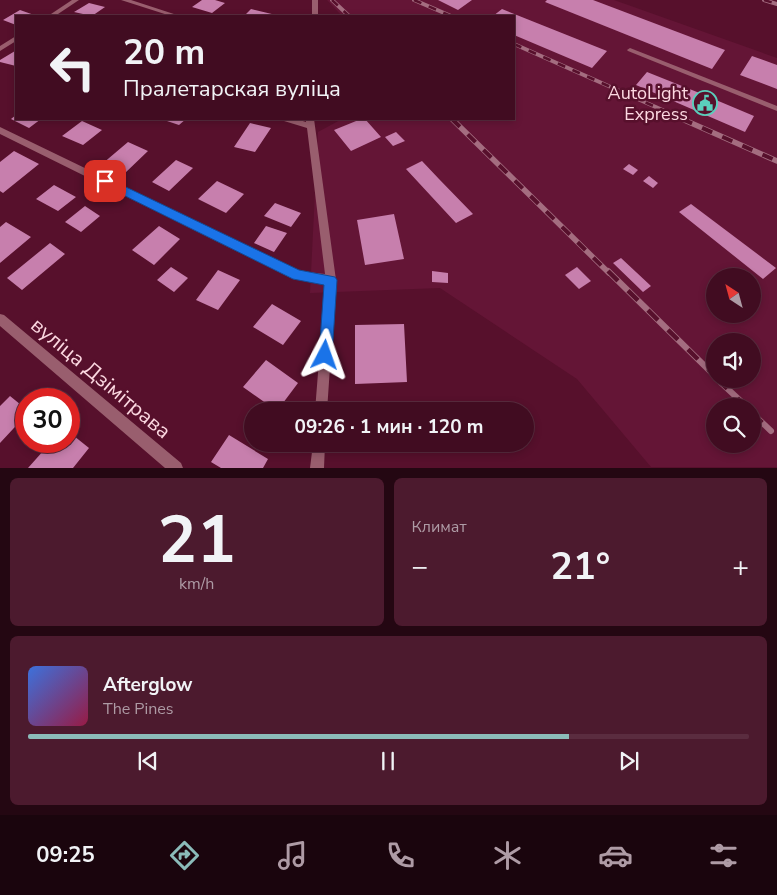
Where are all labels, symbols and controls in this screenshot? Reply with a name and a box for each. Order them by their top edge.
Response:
text: 20 m [123,29,205,76]
icon: left [40,35,105,100]
text: Пралетарская вуліца [123,74,341,104]
place label: AutoLight Express [608,81,689,126]
public building icon: AutoLight Express [692,90,718,116]
pin [84,160,126,202]
icon: arrive [91,167,119,195]
north arrow [706,268,761,322]
map controls [706,268,761,453]
street label: вуліца Дзімітрава [25,311,177,445]
position arrow [298,328,350,380]
button: sound [706,333,761,388]
speed limit sign: 30 [15,388,80,453]
button: search [706,398,761,453]
text: 09:26 · 1 мин · 120 m [295,414,483,440]
text: 21 [158,496,236,585]
text: Климат [412,516,467,538]
text: 21° [550,541,610,592]
text: − [412,548,428,586]
text: + [732,548,749,586]
text: km/h [179,573,214,595]
text: Afterglow [103,672,193,698]
text: The Pines [103,698,173,720]
icon: previous [134,747,162,775]
icon: pause [374,747,402,775]
icon: next [615,747,643,775]
icon: directions [167,838,202,873]
icon: music [275,838,310,873]
icon: phone [383,838,418,873]
icon: climate [490,838,525,873]
icon: car [598,838,633,873]
icon: filters [706,838,741,873]
text: 09:25 [36,840,95,870]

